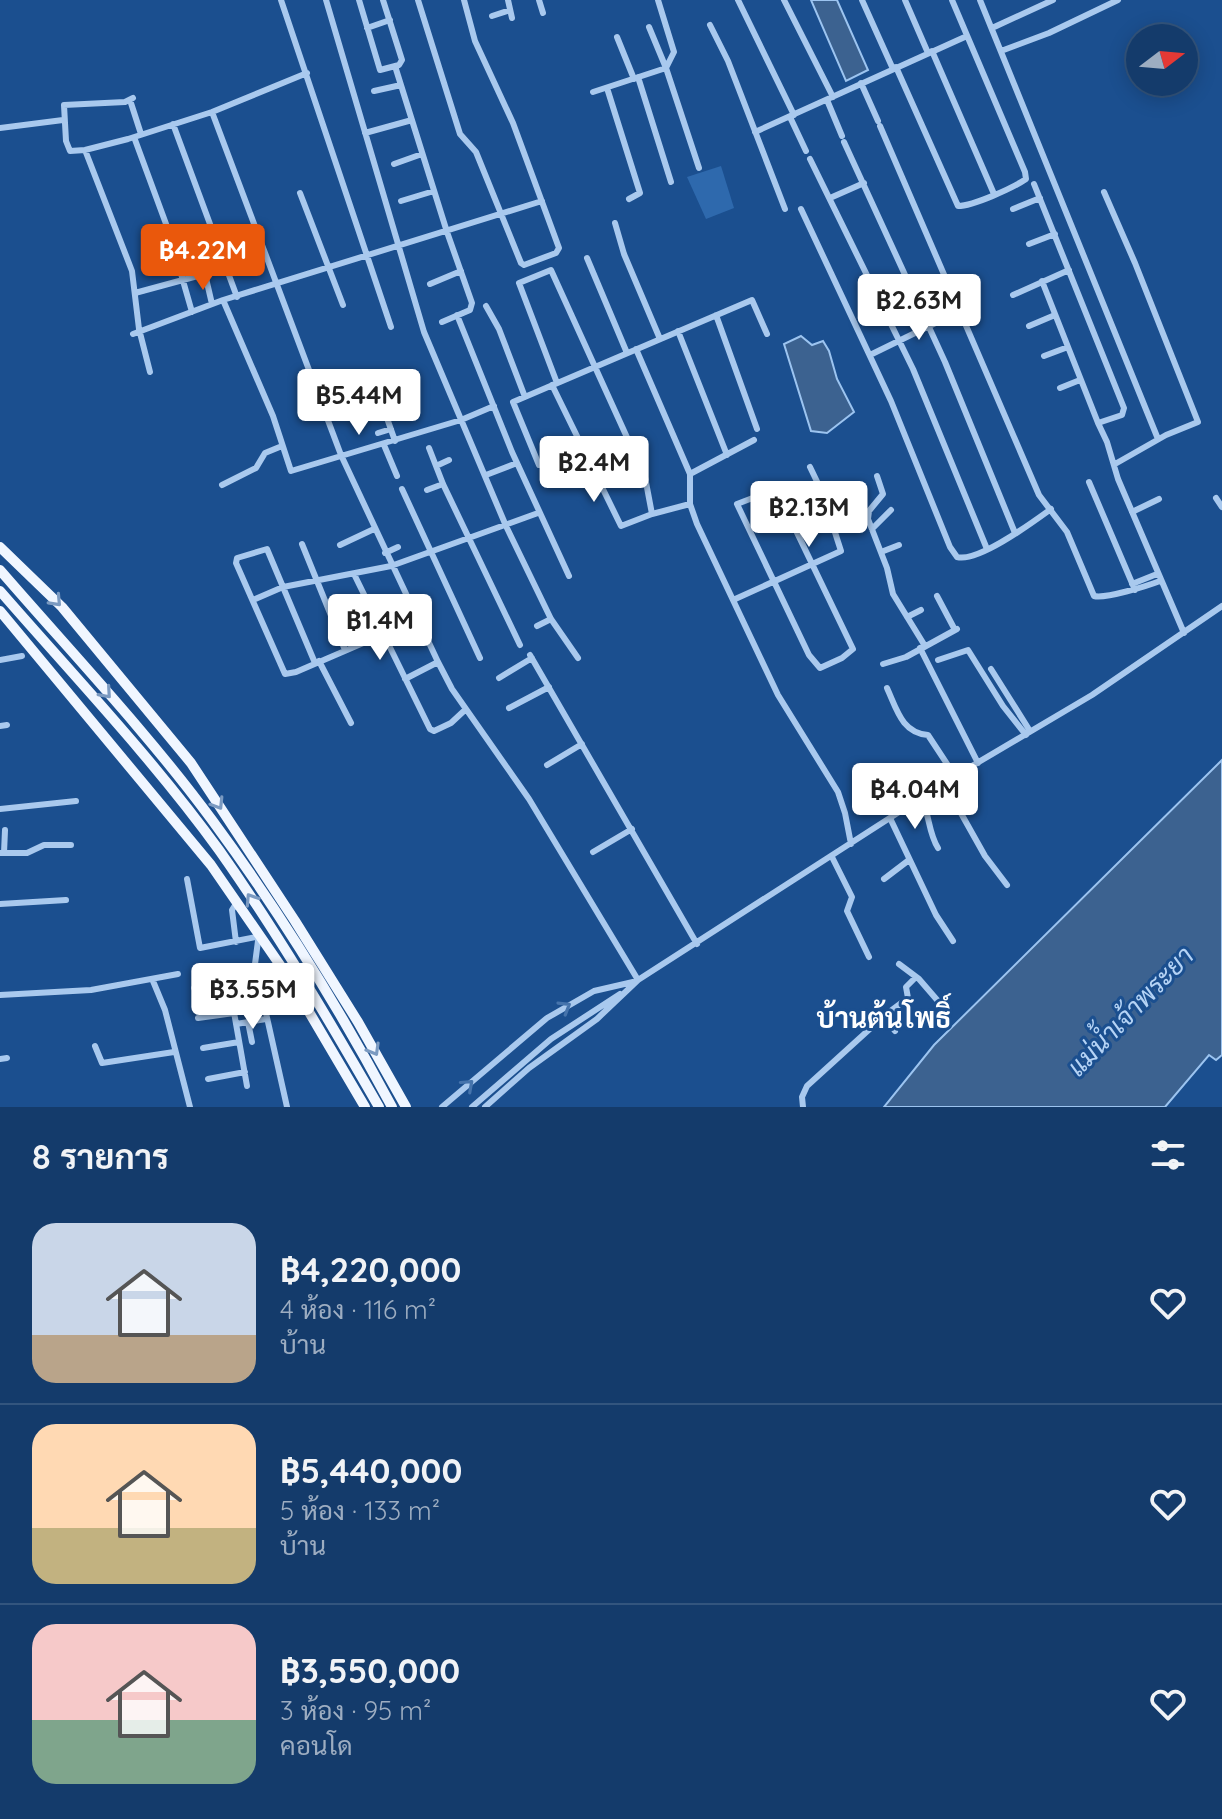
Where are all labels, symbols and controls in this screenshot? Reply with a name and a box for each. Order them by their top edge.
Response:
north arrow [1126,24,1198,96]
map controls [1126,24,1198,96]
pin: ฿4.22M [138,224,268,292]
text: ฿4.22M [159,233,247,266]
pin: ฿2.63M [854,274,984,342]
text: ฿2.63M [876,283,962,316]
pin: ฿5.44M [294,369,424,437]
text: ฿5.44M [315,378,403,411]
pin: ฿2.4M [538,436,650,504]
text: ฿2.4M [558,445,630,478]
pin: ฿2.13M [744,481,874,549]
text: ฿2.13M [768,490,850,523]
one-way arrow [47,592,61,606]
pin: ฿1.4M [324,594,436,662]
text: ฿1.4M [346,603,414,636]
one-way arrow [97,683,111,698]
pin: ฿4.04M [850,763,980,831]
text: ฿4.04M [870,772,960,805]
one-way arrow [209,795,224,810]
one-way arrow [246,893,261,908]
water label: แม่น้ำเจ้าพระยา [1057,936,1200,1083]
pin: ฿3.55M [188,963,318,1031]
text: ฿3.55M [209,972,297,1005]
district label: บ้านต้นโพธิ์ [817,993,952,1035]
one-way arrow [556,1001,571,1017]
one-way arrow [364,1042,379,1056]
one-way arrow [459,1081,474,1095]
icon: filters [1146,1133,1190,1177]
text: 8 รายการ [32,1135,169,1178]
text: ฿4,220,000 [280,1248,461,1291]
icon: home [96,1255,192,1351]
icon: heart [1146,1281,1190,1325]
text: 4 ห้อง · 116 m² [280,1293,436,1326]
text: บ้าน [280,1328,326,1361]
text: ฿5,440,000 [280,1449,462,1492]
icon: home [96,1456,192,1552]
icon: heart [1146,1482,1190,1526]
text: 5 ห้อง · 133 m² [280,1494,440,1527]
text: บ้าน [280,1529,326,1562]
text: ฿3,550,000 [280,1649,460,1692]
icon: home [96,1656,192,1752]
icon: heart [1146,1682,1190,1726]
text: 3 ห้อง · 95 m² [280,1694,431,1727]
text: คอนโด [280,1729,353,1762]

